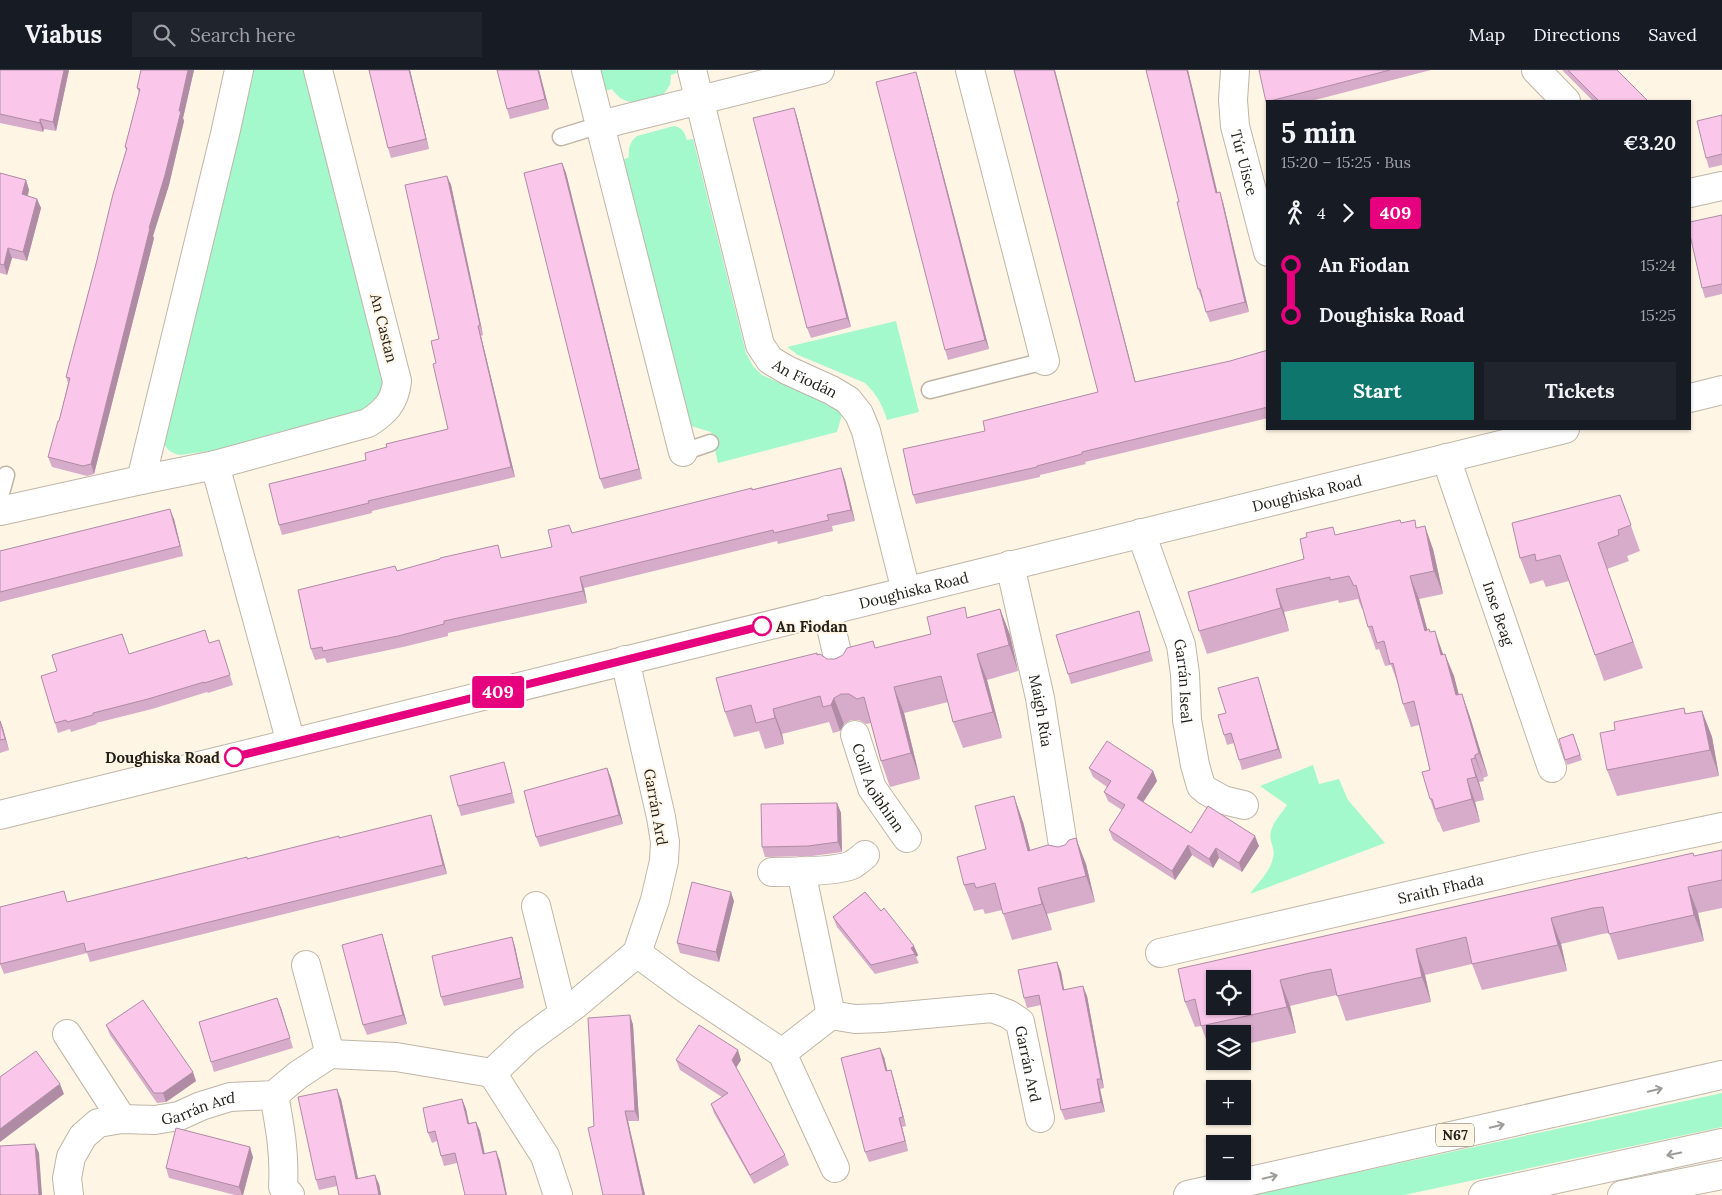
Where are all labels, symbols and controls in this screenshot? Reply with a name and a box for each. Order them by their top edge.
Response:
search box [132,12,482,57]
text: Viabus [25,19,102,50]
icon: search [150,21,178,49]
text: Search here [190,23,296,47]
text: Map [1469,23,1505,46]
text: Directions [1533,23,1620,46]
text: Saved [1648,23,1697,46]
text: 5 min [1281,115,1356,151]
street label: Túr Uisce [1227,128,1262,198]
text: €3.20 [1623,131,1676,155]
text: 15:20 – 15:25 · Bus [1281,152,1411,172]
icon: walk [1281,199,1309,227]
icon: forward [1334,199,1362,227]
text: 409 [1380,201,1411,224]
text: 4 [1317,203,1326,223]
text: An Fiodan [1319,253,1410,277]
text: 15:24 [1641,255,1676,275]
street label: An Castan [366,291,402,364]
text: Doughiska Road [1319,303,1465,327]
text: 15:25 [1640,305,1676,325]
street label: An Fiodán [769,354,841,401]
button: Start [1281,362,1474,420]
button: Tickets [1484,362,1676,420]
street label: Doughiska Road [1250,470,1364,515]
street label: Doughiska Road [857,567,970,612]
street label: Inse Beag [1479,579,1519,648]
marker: An Fiodan [752,616,772,636]
place label: An Fiodan [776,617,848,636]
street label: Garrán Iseal [1170,636,1197,725]
street label: Maigh Rúa [1025,672,1057,749]
line badge: 409 [469,676,527,708]
text: 409 [482,680,514,703]
street label: Coill Aoibhinn [849,741,909,836]
marker: Doughiska Road [224,747,244,767]
place label: Doughiska Road [105,748,220,767]
street label: Garrán Ard [640,767,672,847]
street label: Sraith Fhada [1396,869,1486,907]
map controls [1206,970,1251,1180]
button: locate [1206,970,1251,1015]
street label: Garrán Ard [1011,1024,1046,1104]
button: layers [1206,1025,1251,1070]
button: + [1206,1080,1251,1125]
one-way arrow [1647,1085,1663,1094]
street label: Garrán Ard [160,1087,236,1128]
one-way arrow [1488,1121,1504,1130]
road number: N67 [1436,1124,1474,1146]
button: − [1206,1135,1251,1180]
one-way arrow [1667,1150,1683,1159]
one-way arrow [1261,1172,1277,1181]

